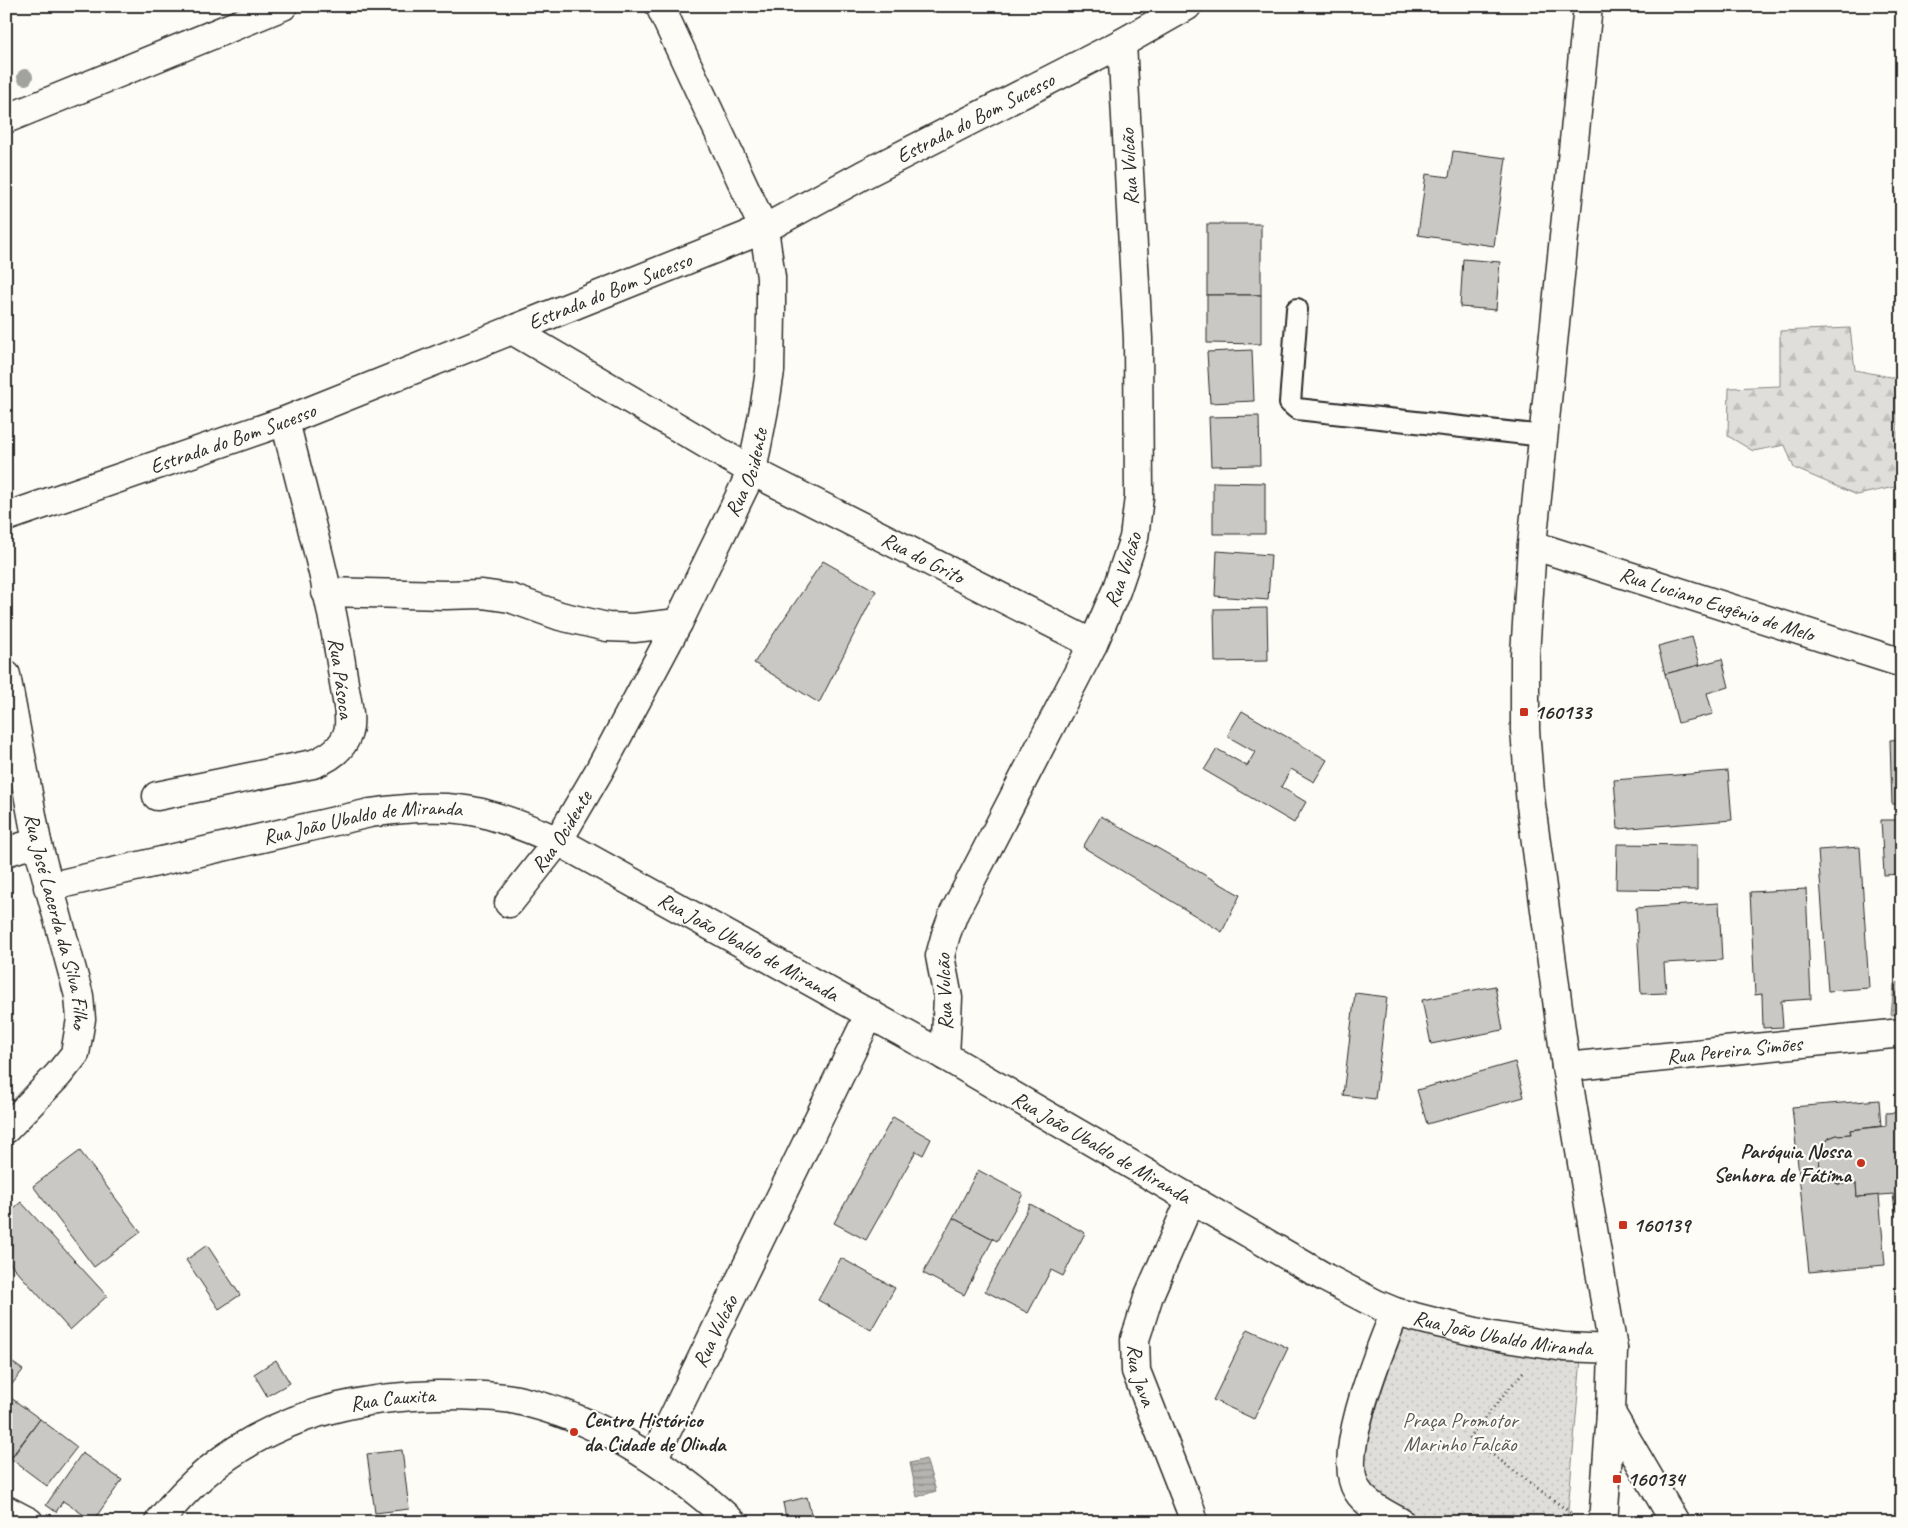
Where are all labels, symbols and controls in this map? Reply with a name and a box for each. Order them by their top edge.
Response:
street label: Estrada do Bom Sucesso [892,66,1060,169]
street label: Rua Vulcão [1114,126,1144,206]
street label: Estrada do Bom Sucesso [524,246,697,335]
street label: Estrada do Bom Sucesso [147,396,321,479]
street label: Rua Ocidente [719,425,773,521]
street label: Rua do Grito [877,526,971,591]
street label: Rua Vulcão [1098,530,1148,611]
street label: Rua Luciano Eugênio de Melo [1616,561,1820,648]
street label: Rua Pásoca [322,636,360,722]
place label: 160133 [1534,699,1594,725]
marker: 160133 [1518,706,1530,718]
street label: Rua Ocidente [525,785,598,877]
street label: Rua João Ubaldo de Miranda [260,795,466,850]
street label: Rua José Lacerda da Silva Filho [19,811,94,1034]
street label: Rua João Ubaldo de Miranda [654,886,845,1008]
street label: Rua Vulcão [930,952,958,1031]
street label: Rua Pereira Simões [1665,1030,1805,1070]
street label: Rua João Ubaldo de Miranda [1008,1085,1197,1210]
place label: Paróquia Nossa Senhora de Fátima [1713,1138,1852,1188]
marker: Paróquia Nossa Senhora de Fátima [1855,1157,1867,1169]
place label: 160139 [1633,1212,1693,1238]
marker: 160139 [1617,1219,1629,1231]
street label: Rua Vulcão [687,1290,744,1371]
street label: Rua João Ubaldo Miranda [1411,1304,1595,1361]
street label: Rua Java [1122,1344,1162,1411]
street label: Rua Cauxita [348,1382,438,1417]
place label: Centro Histórico da Cidade de Olinda [584,1407,727,1457]
park label: Praça Promotor Marinho Falcão [1403,1407,1520,1457]
marker: Centro Histórico da Cidade de Olinda [568,1426,580,1438]
place label: 160134 [1627,1466,1687,1492]
marker: 160134 [1611,1473,1623,1485]

